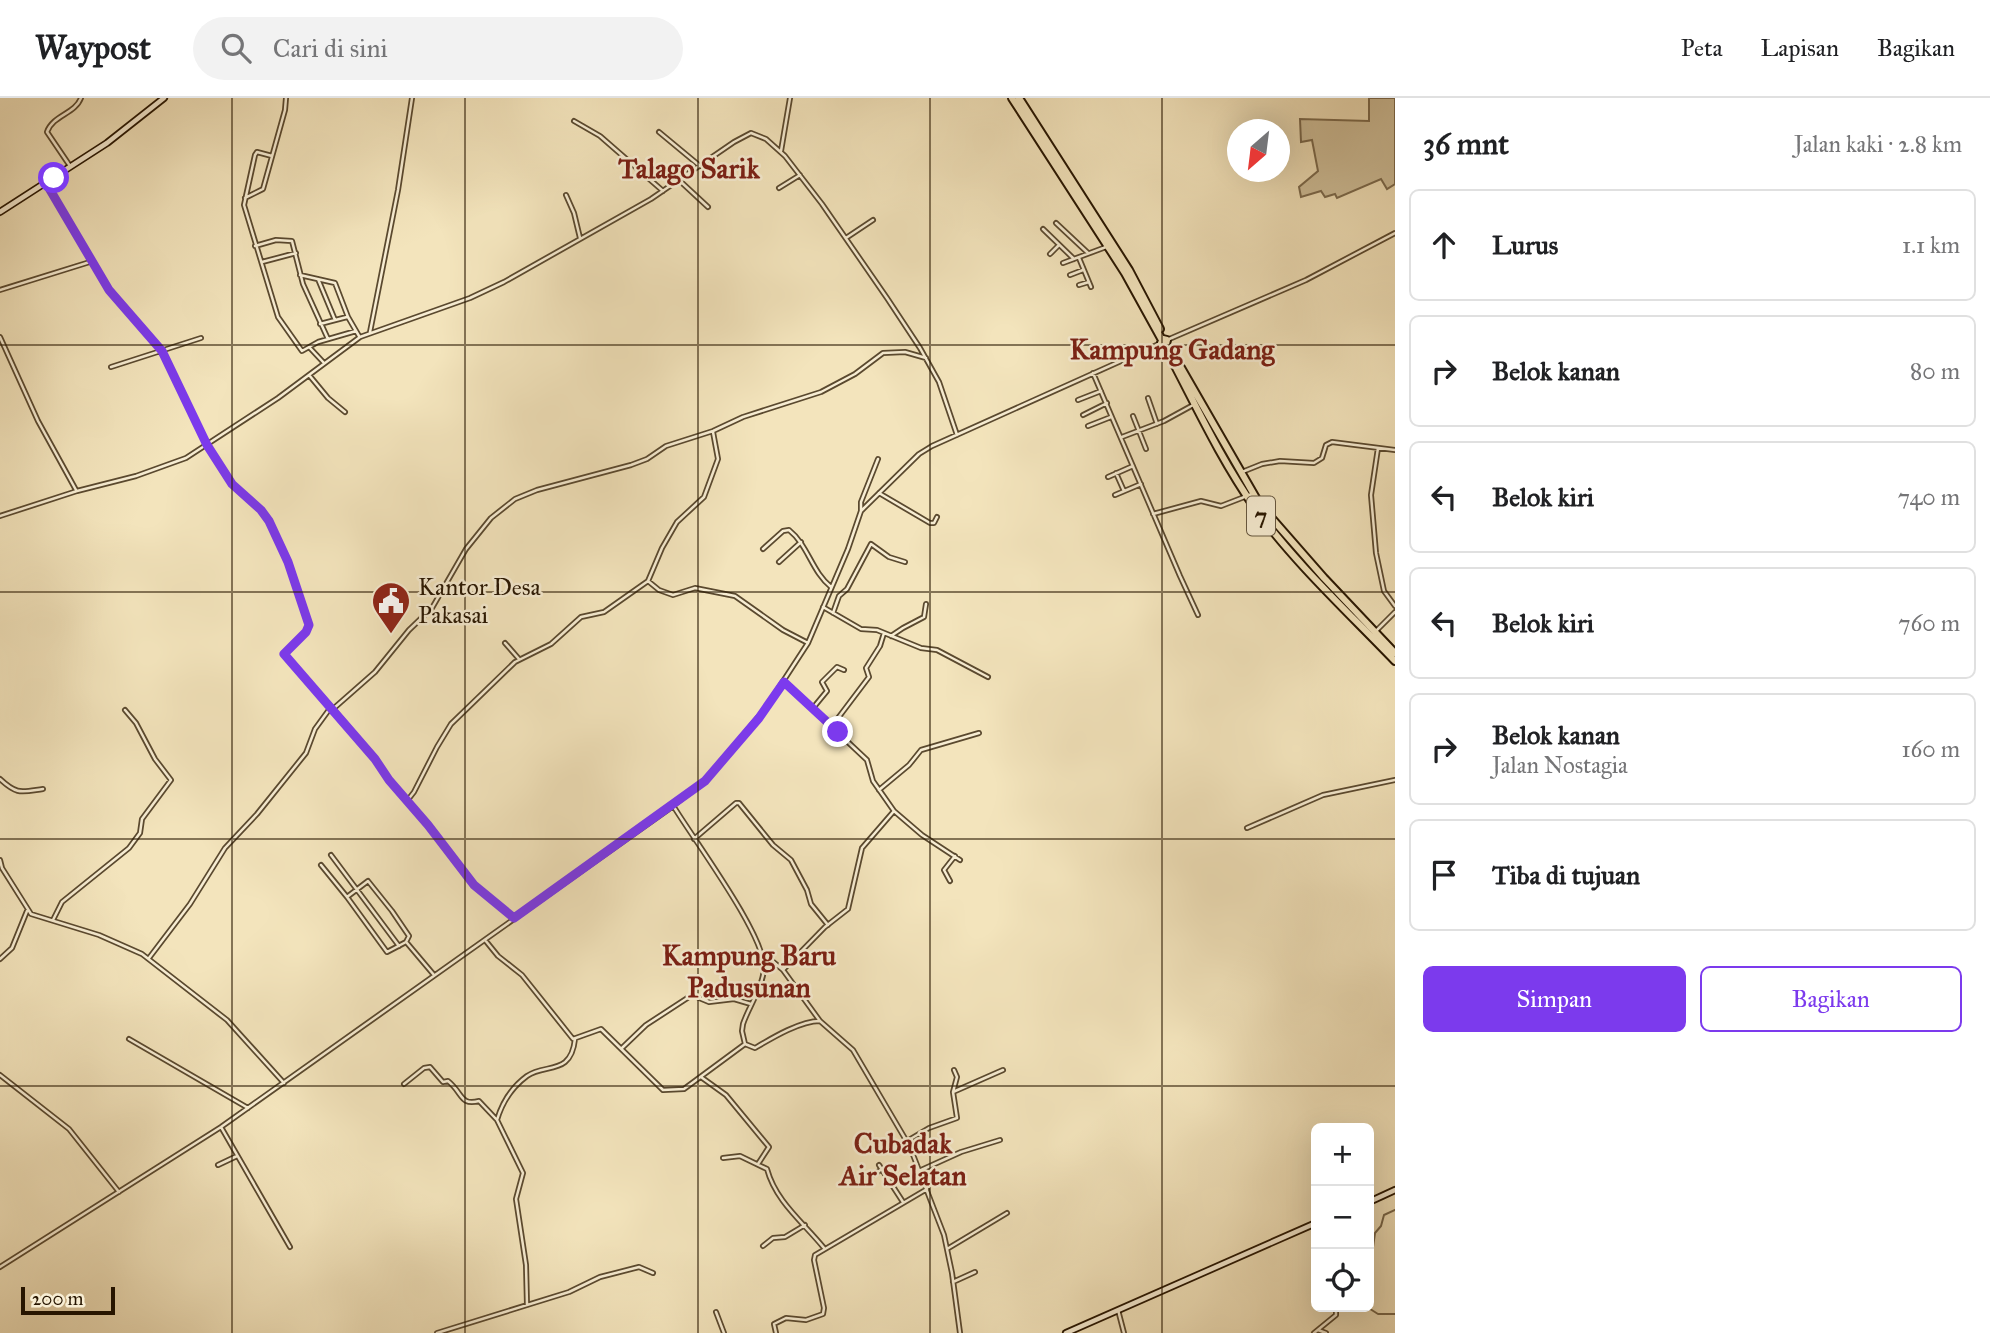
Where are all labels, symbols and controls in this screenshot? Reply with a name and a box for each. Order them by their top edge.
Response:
search box [193,17,683,80]
text: Waypost [35,28,151,68]
icon: search [217,29,255,67]
text: Cari di sini [273,32,388,64]
text: Peta [1681,33,1723,63]
text: Lapisan [1761,33,1839,63]
text: Bagikan [1877,33,1955,63]
north arrow [1227,119,1290,182]
text: 36 mnt [1423,126,1509,162]
text: Jalan kaki · 2.8 km [1794,130,1962,158]
district label: Talago Sarik [618,151,761,186]
route start [38,162,69,193]
icon: ahead [1425,226,1463,264]
text: Lurus [1492,229,1558,261]
text: 1.1 km [1902,231,1960,259]
district label: Kampung Gadang [1070,332,1275,367]
icon: right [1425,352,1463,390]
text: Belok kanan [1492,355,1620,387]
text: 80 m [1910,357,1960,385]
icon: left [1425,478,1463,516]
text: Belok kiri [1492,481,1594,513]
text: 740 m [1898,483,1960,511]
road number: 7 [1247,496,1275,536]
place label: Kantor Desa Pakasai [418,572,542,630]
public building icon: Kantor Desa Pakasai [370,580,412,635]
icon: left [1425,604,1463,642]
text: Belok kiri [1492,607,1594,639]
text: 760 m [1898,609,1960,637]
route end [822,716,853,747]
text: Belok kanan [1492,719,1620,751]
icon: right [1425,730,1463,768]
text: 160 m [1902,735,1960,763]
text: Jalan Nostagia [1492,751,1628,779]
icon: arrive [1425,856,1463,894]
text: Tiba di tujuan [1492,859,1640,891]
district label: Kampung Baru Padusunan [662,938,836,1005]
button: Simpan [1423,966,1686,1032]
button: Bagikan [1700,966,1962,1032]
map controls [1311,1123,1374,1312]
button: + [1311,1123,1374,1186]
district label: Cubadak Air Selatan [837,1126,967,1193]
button: − [1311,1186,1374,1249]
button: locate [1311,1249,1374,1312]
scale bar [21,1284,116,1316]
text: 200 m [32,1287,84,1310]

